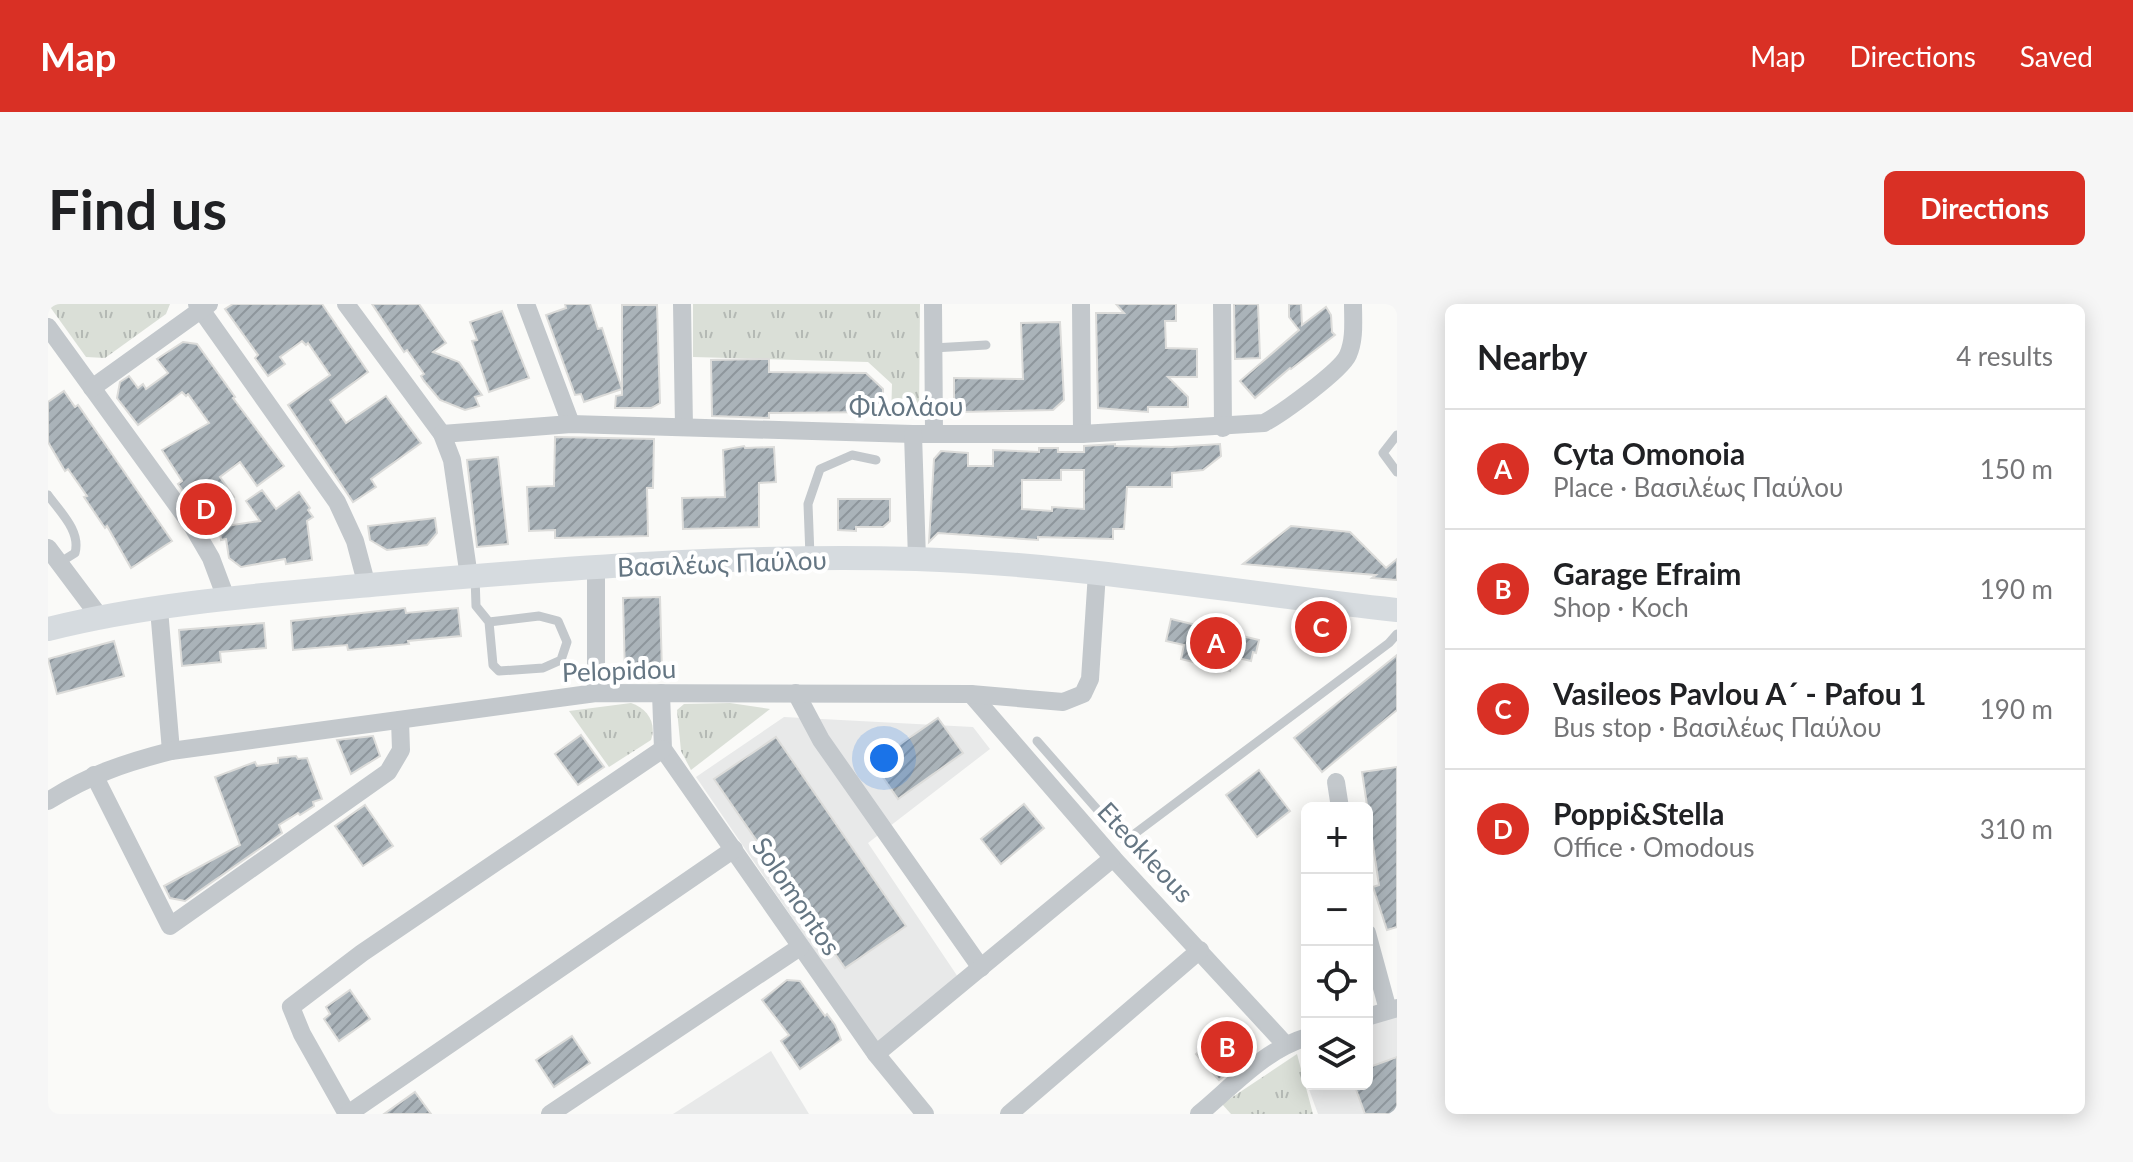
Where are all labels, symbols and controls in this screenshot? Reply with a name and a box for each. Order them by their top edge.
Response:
text: Map [40,33,116,79]
text: Map [1750,39,1805,73]
text: Directions [1849,39,1976,73]
text: Saved [2020,39,2093,73]
button: Directions [1884,171,2085,245]
text: Find us [48,175,227,242]
text: Nearby [1477,336,1588,377]
text: 4 results [1956,340,2053,372]
street label: Φιλολάου [849,390,963,422]
text: Cyta Omonoia [1553,435,1745,471]
text: A [1494,453,1512,485]
text: 150 m [1980,453,2053,485]
text: Place · Βασιλέως Παύλου [1553,471,1843,503]
pin: D [180,479,232,539]
street label: Βασιλέως Παύλου [617,543,827,583]
text: Garage Efraim [1553,555,1741,591]
text: B [1494,573,1512,605]
text: 190 m [1980,573,2053,605]
text: Shop · Koch [1553,591,1689,623]
pin: C [1295,597,1347,657]
pin: A [1190,613,1242,673]
street label: Pelopidou [561,652,677,688]
text: Vasileos Pavlou A´ - Pafou 1 [1553,675,1926,711]
text: C [1494,693,1512,725]
text: 190 m [1980,693,2053,725]
text: Bus stop · Βασιλέως Παύλου [1553,711,1882,743]
your location [864,738,904,778]
street label: Eteokleous [1091,795,1201,909]
text: Poppi&Stella [1553,795,1725,831]
map controls [1301,802,1373,1090]
button: + [1301,802,1373,874]
text: D [1493,813,1513,845]
text: 310 m [1980,813,2053,845]
street label: Solomontos [746,831,848,961]
text: Office · Omodous [1553,831,1755,863]
button: − [1301,874,1373,946]
button: locate [1301,946,1373,1018]
pin: B [1201,1017,1253,1077]
button: layers [1301,1018,1373,1090]

